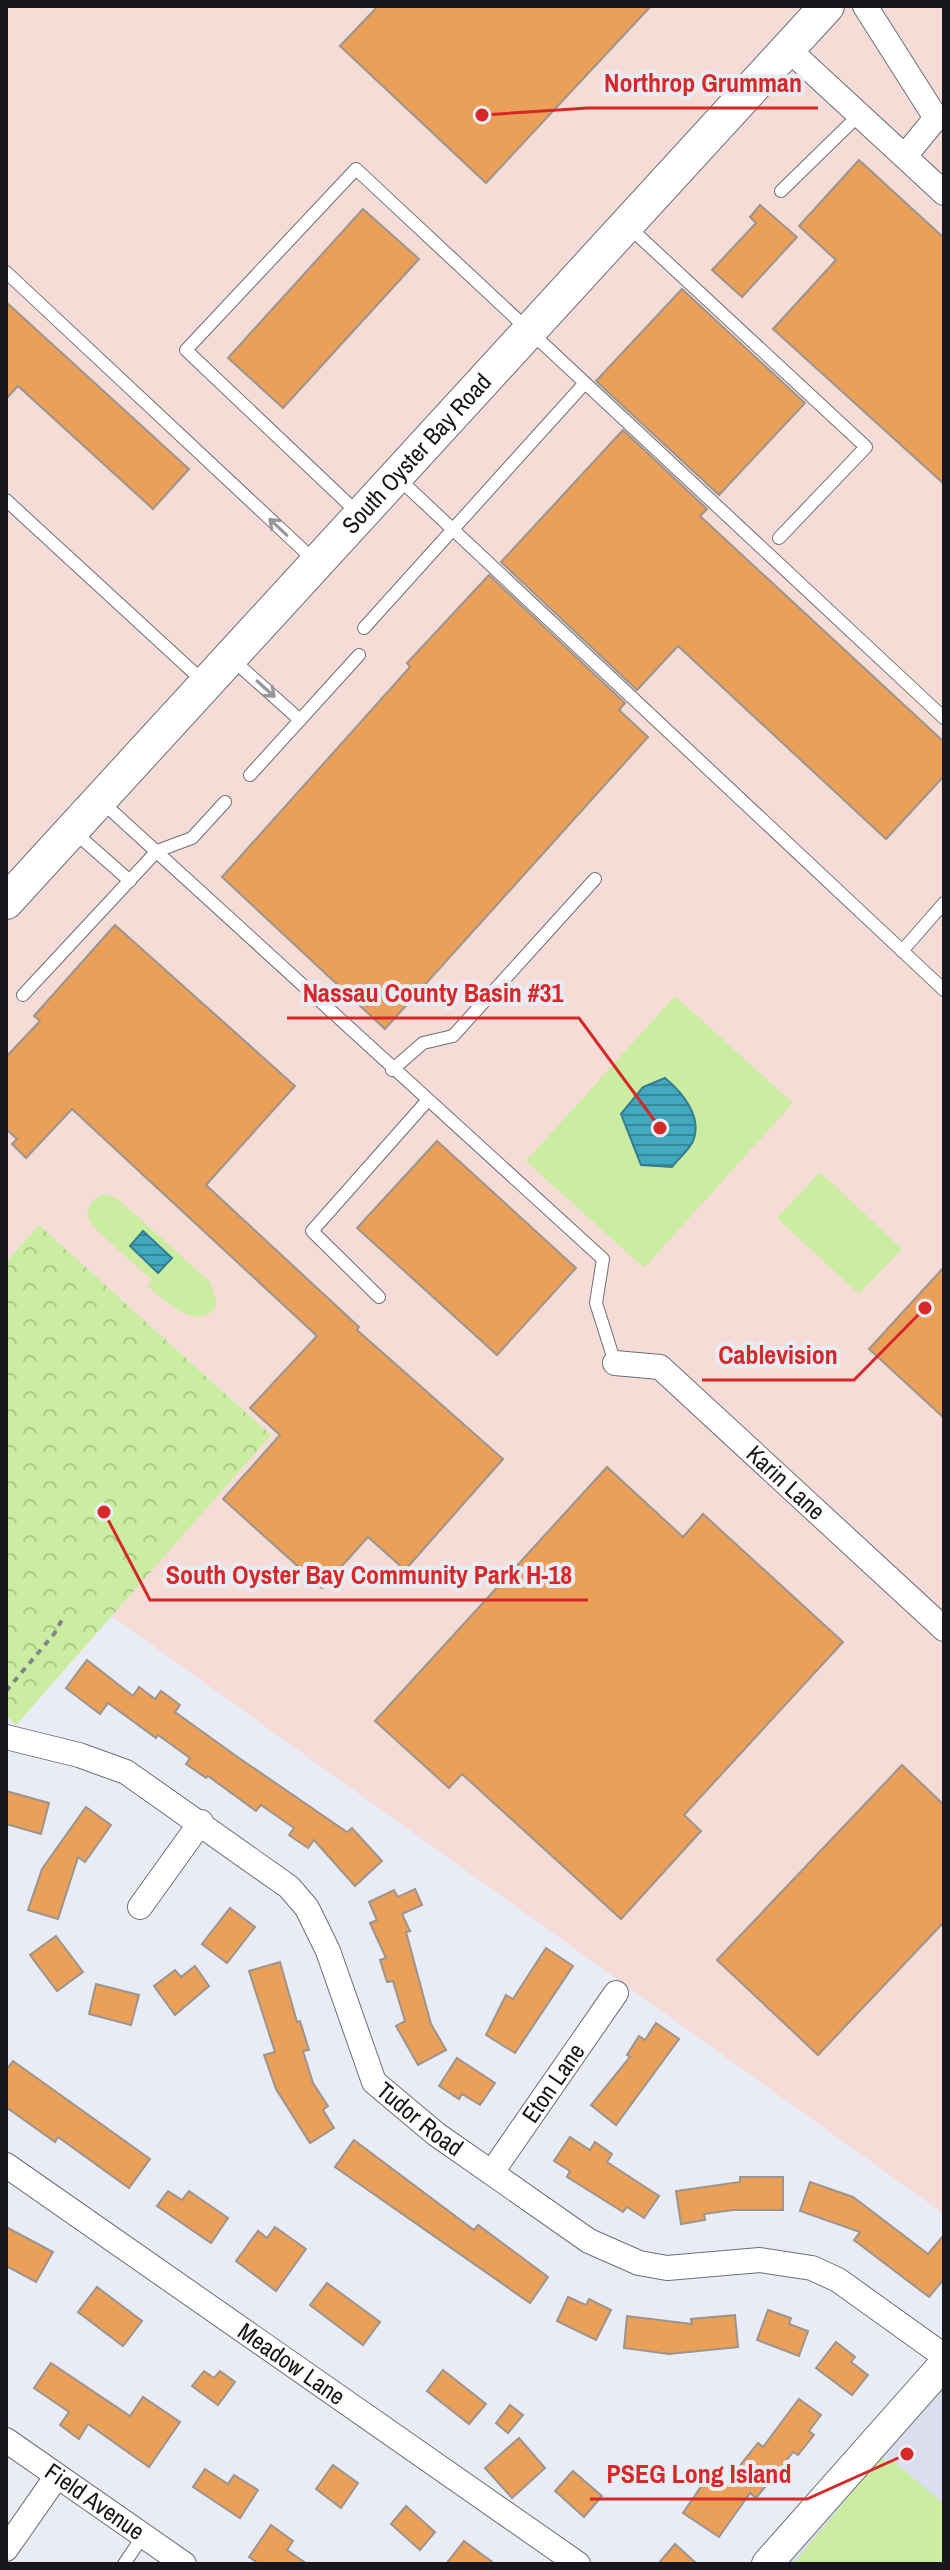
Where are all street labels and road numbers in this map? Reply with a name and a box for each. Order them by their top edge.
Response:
street label: South Oyster Bay Road [334,366,498,540]
street label: Karin Lane [740,1438,833,1527]
street label: Eton Lane [514,2037,591,2129]
street label: Tudor Road [370,2074,470,2163]
street label: Meadow Lane [232,2315,352,2412]
street label: Field Avenue [39,2455,151,2547]

